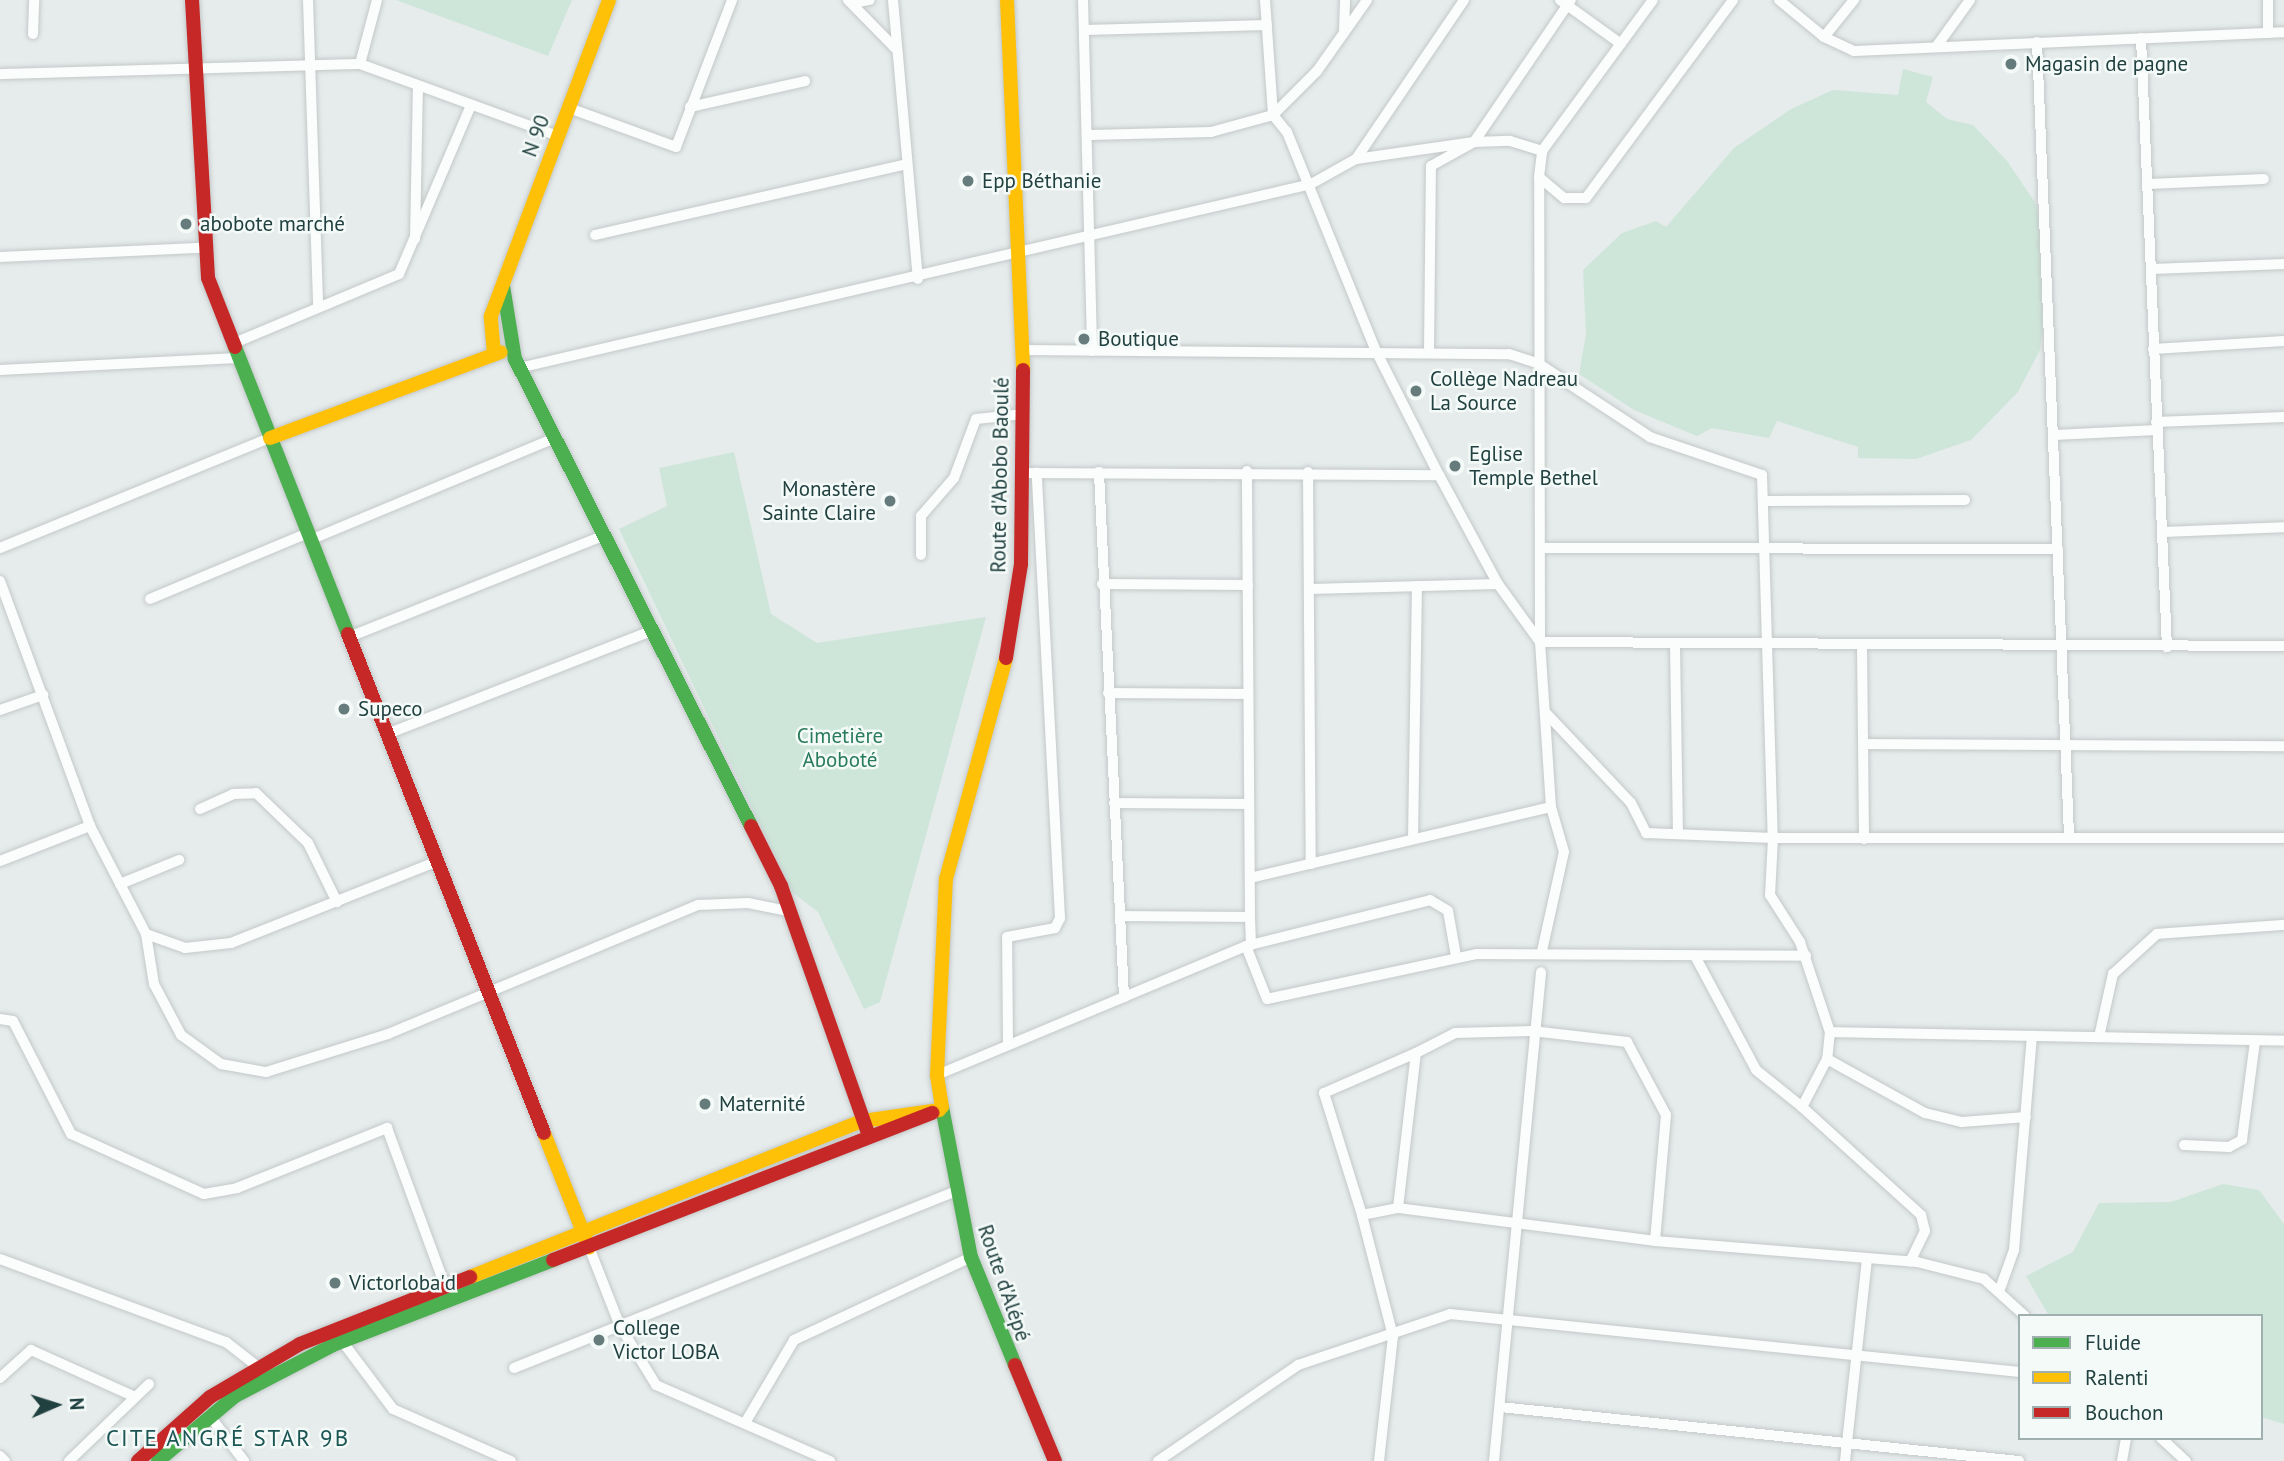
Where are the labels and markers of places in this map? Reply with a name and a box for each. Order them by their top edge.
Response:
place label: Magasin de pagne [2025,51,2188,77]
marker: Magasin de pagne [2003,56,2019,72]
place label: Epp Béthanie [982,168,1101,194]
marker: Epp Béthanie [960,173,976,189]
place label: abobote marché [200,211,345,237]
marker: abobote marché [178,216,194,232]
place label: Boutique [1098,326,1179,352]
marker: Boutique [1076,331,1092,347]
place label: Collège Nadreau La Source [1430,366,1578,416]
marker: Collège Nadreau La Source [1408,383,1424,399]
place label: Eglise Temple Bethel [1469,441,1598,491]
marker: Eglise Temple Bethel [1447,458,1463,474]
place label: Monastère Sainte Claire [762,476,876,526]
marker: Monastère Sainte Claire [882,493,898,509]
place label: Supeco [358,696,423,722]
marker: Supeco [336,701,352,717]
place label: Maternité [719,1091,805,1117]
marker: Maternité [697,1096,713,1112]
place label: Victorloba'd [349,1270,456,1296]
marker: Victorloba'd [327,1275,343,1291]
place label: College Victor LOBA [613,1315,719,1365]
marker: College Victor LOBA [591,1332,607,1348]

